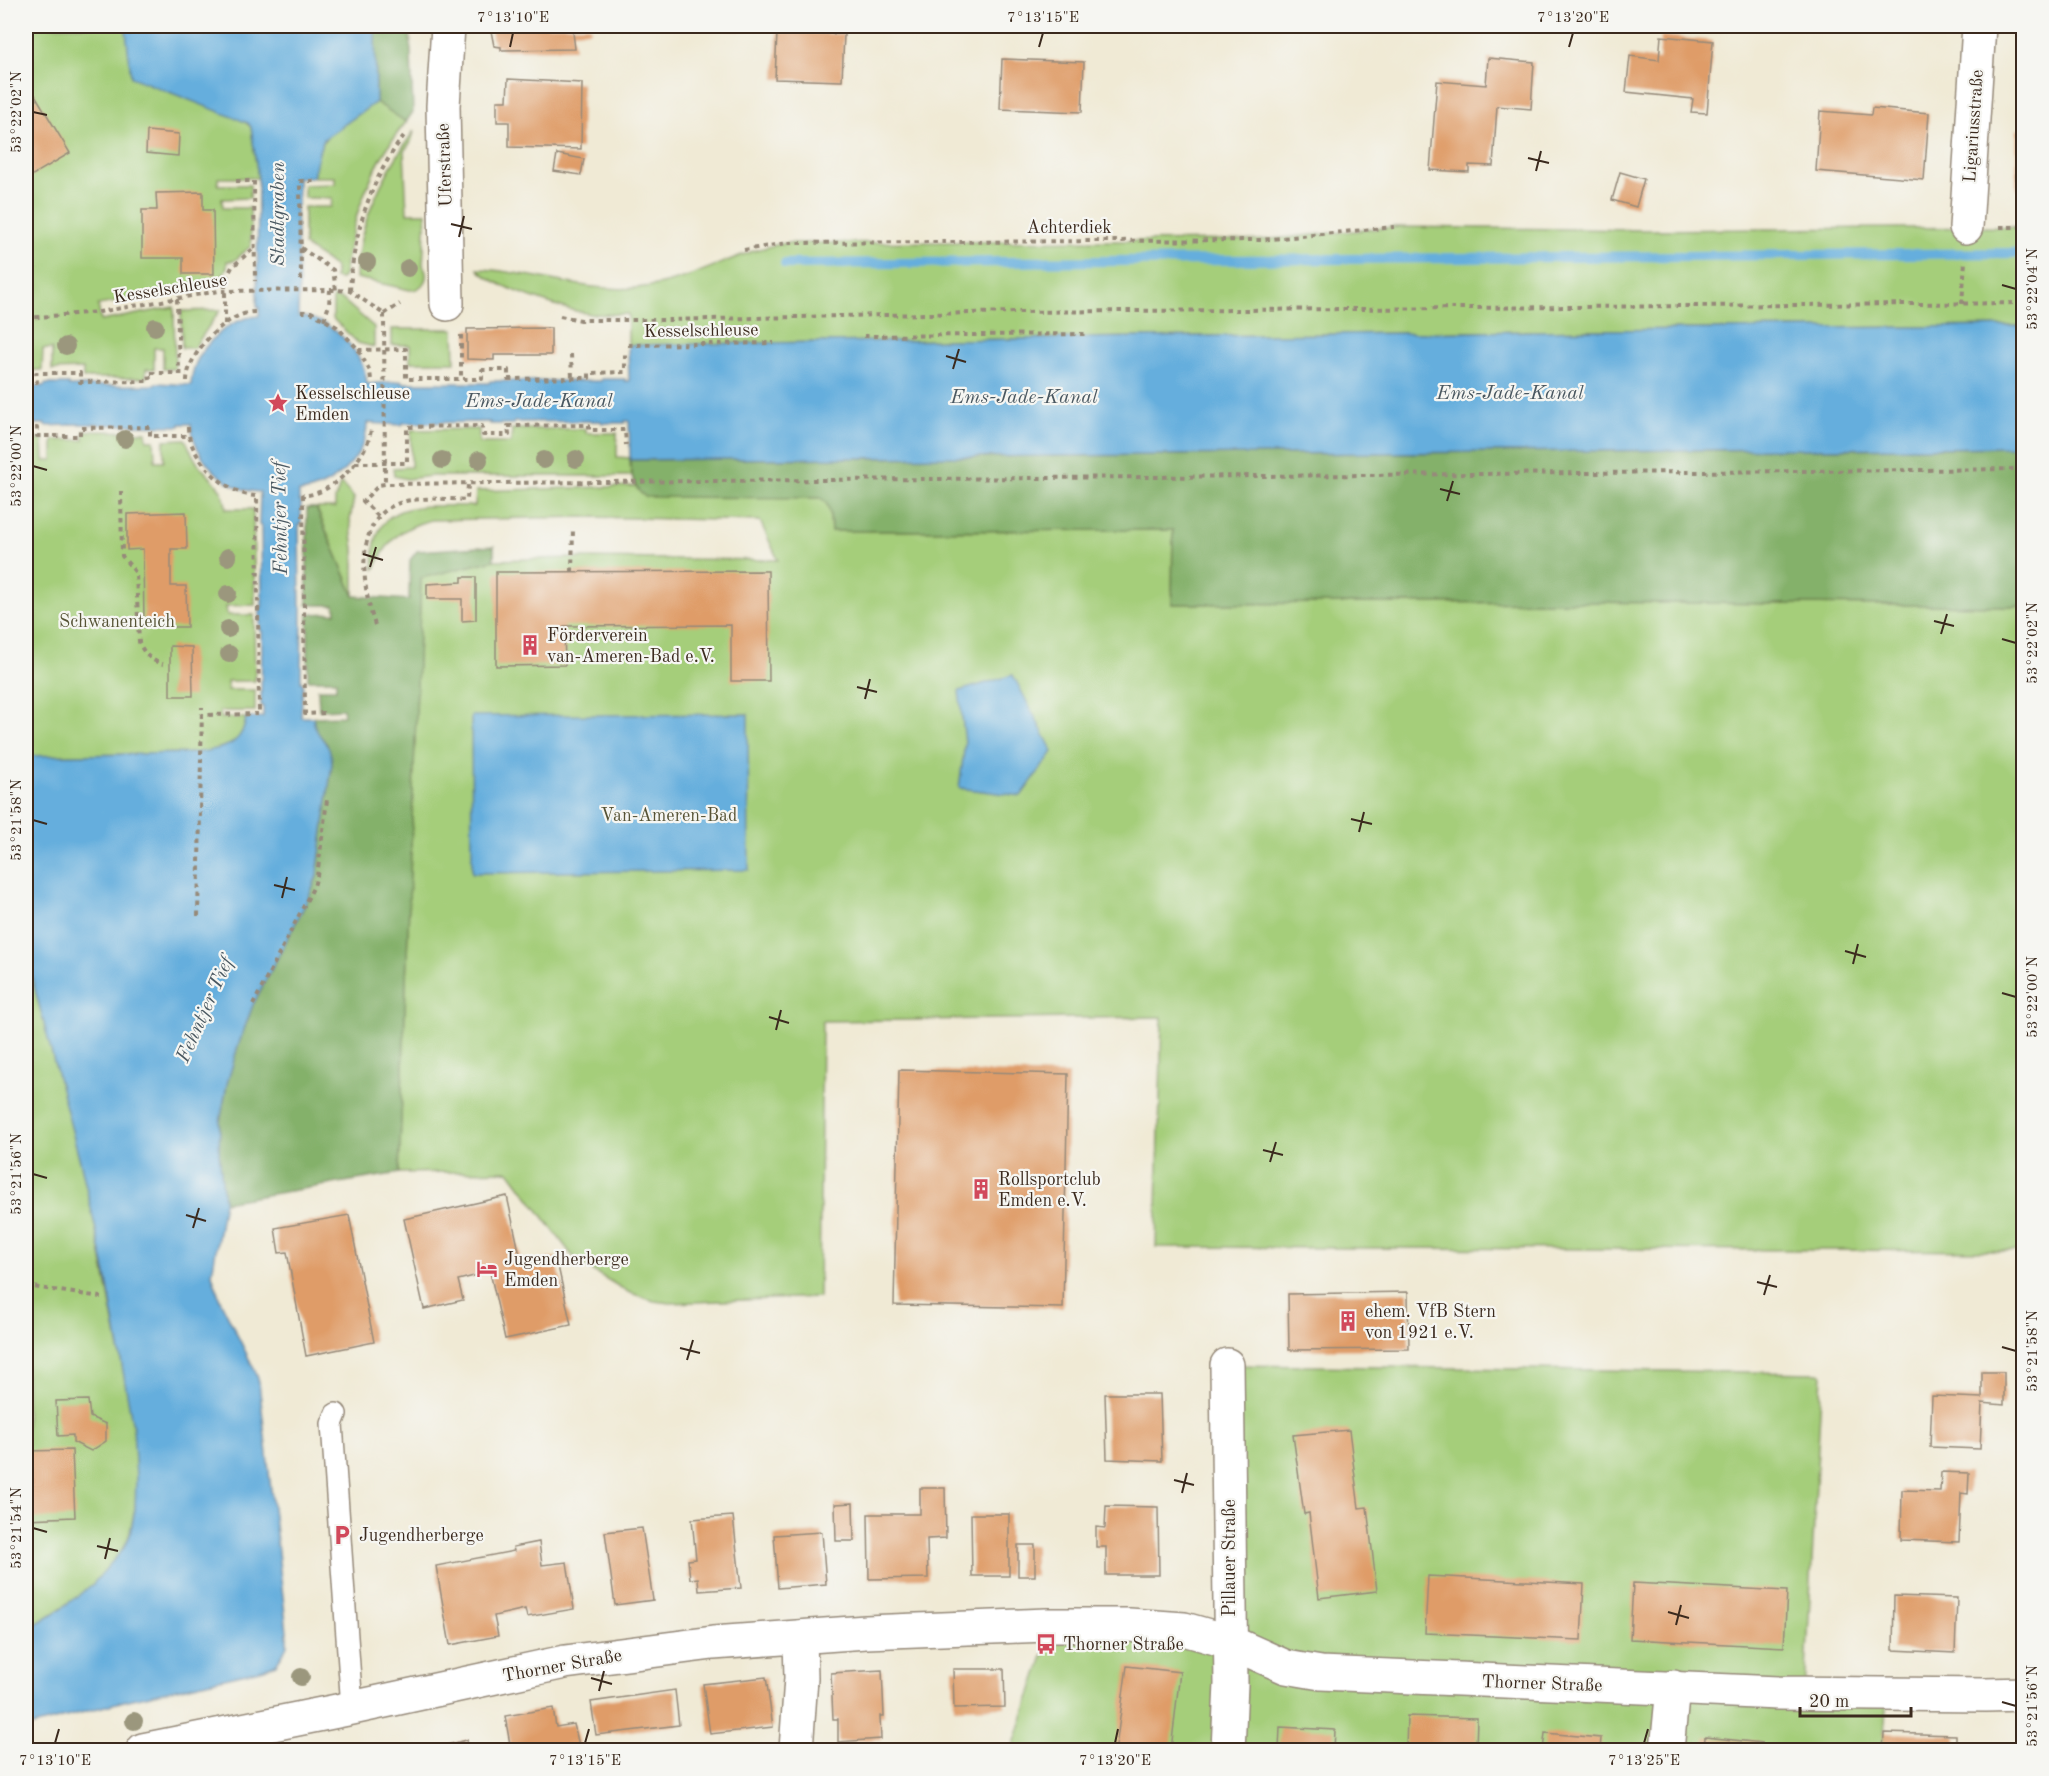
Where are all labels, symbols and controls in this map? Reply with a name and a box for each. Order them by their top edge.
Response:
text: 7°13'10"E [477,11,549,26]
text: 7°13'15"E [1007,11,1079,26]
text: 7°13'20"E [1537,11,1609,26]
street label: Ligariusstraße [1961,69,1987,183]
text: 53°22'02"N [10,71,25,153]
street label: Uferstraße [435,123,455,207]
water label: Stadtgraben [269,162,289,266]
street label: Achterdiek [1026,219,1112,237]
text: 53°22'04"N [2026,248,2041,330]
street label: Kesselschleuse [112,271,228,307]
street label: Kesselschleuse [643,321,759,341]
water label: Ems-Jade-Kanal [1435,384,1584,404]
place label: Kesselschleuse Emden [295,385,410,424]
water label: Ems-Jade-Kanal [949,388,1098,408]
place icon: Kesselschleuse Emden [266,391,290,415]
water label: Ems-Jade-Kanal [464,392,613,412]
text: 53°22'00"N [10,425,25,507]
water label: Fehntjer Tief [270,457,292,576]
text: 53°22'02"N [2026,602,2041,684]
park label: Schwanenteich [59,613,175,631]
place label: Förderverein van-Ameren-Bad e.V. [547,627,715,666]
building icon: Förderverein van-Ameren-Bad e.V. [518,633,542,657]
text: 53°21'58"N [10,779,25,861]
park label: Van-Ameren-Bad [601,807,737,825]
water label: Fehntjer Tief [173,950,240,1067]
text: 53°22'00"N [2026,956,2041,1038]
text: 53°21'56"N [10,1133,25,1215]
place label: Rollsportclub Emden e.V. [998,1171,1101,1210]
building icon: Rollsportclub Emden e.V. [969,1177,993,1201]
place label: Jugendherberge Emden [504,1251,629,1290]
hotel icon: Jugendherberge Emden [475,1257,499,1281]
place label: ehem. VfB Stern von 1921 e.V. [1365,1303,1496,1342]
building icon: ehem. VfB Stern von 1921 e.V. [1336,1309,1360,1333]
text: 53°21'58"N [2026,1310,2041,1392]
text: 53°21'54"N [10,1487,25,1569]
street label: Pillauer Straße [1221,1499,1239,1617]
parking icon: Jugendherberge [330,1523,354,1547]
place label: Jugendherberge [359,1527,484,1545]
bus stop icon: Thorner Straße [1034,1632,1058,1656]
place label: Thorner Straße [1063,1636,1184,1654]
street label: Thorner Straße [501,1647,623,1685]
text: 53°21'56"N [2026,1665,2041,1747]
street label: Thorner Straße [1481,1673,1603,1695]
scale bar [1800,1680,1911,1718]
text: 20 m [1809,1693,1849,1711]
text: 7°13'10"E [19,1754,91,1769]
text: 7°13'15"E [549,1754,621,1769]
text: 7°13'20"E [1079,1754,1151,1769]
text: 7°13'25"E [1608,1754,1680,1769]

